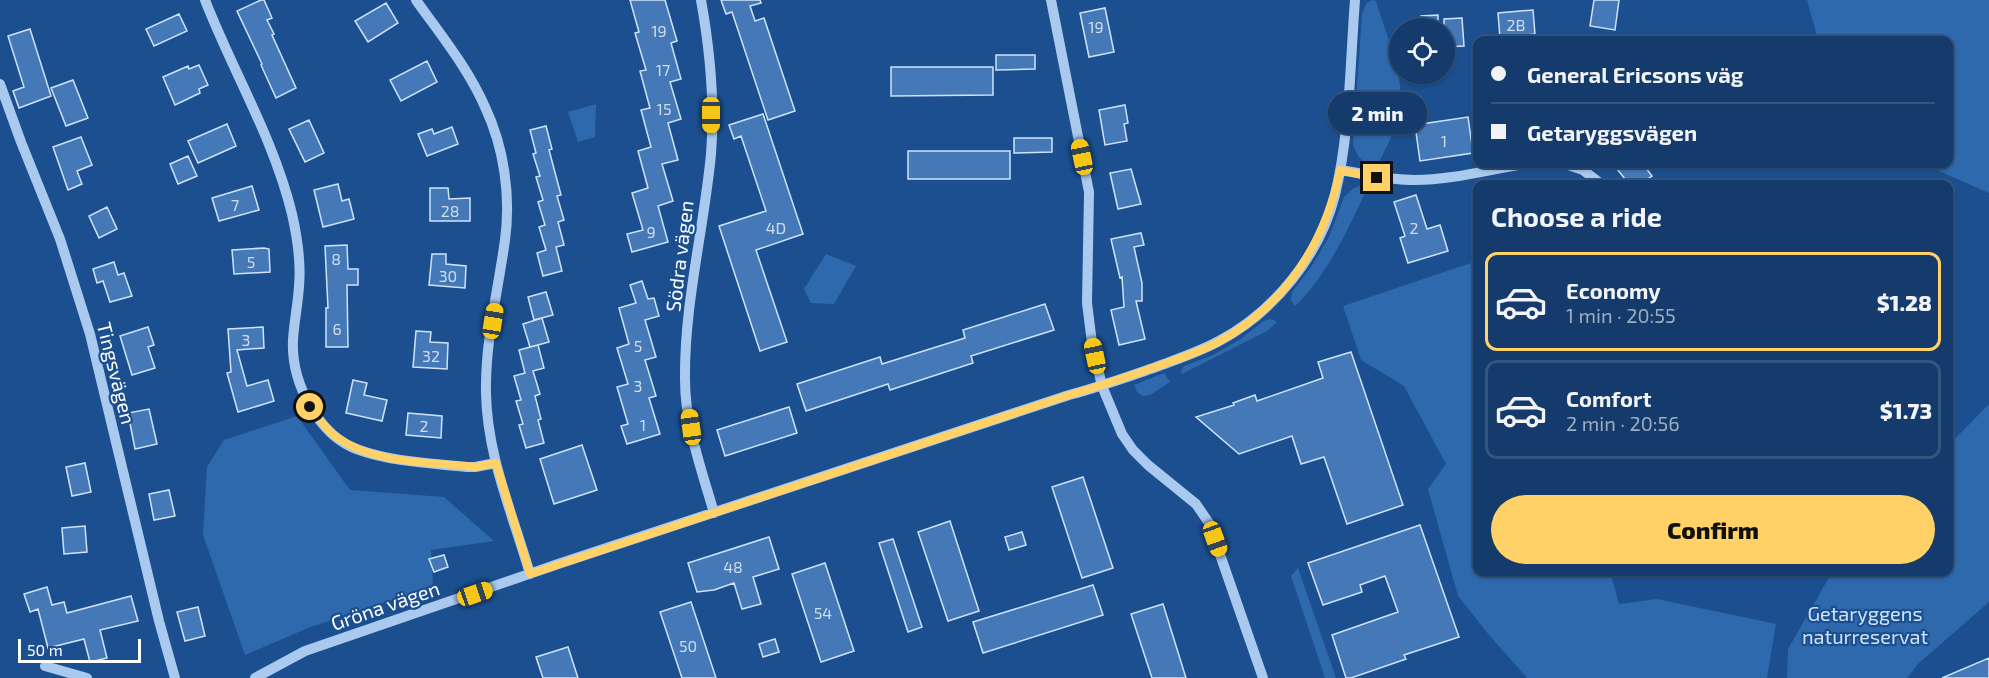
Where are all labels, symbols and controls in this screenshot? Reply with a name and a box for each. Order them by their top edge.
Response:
house number: 2B [1507,15,1525,34]
house number: 19 [1088,17,1104,36]
map controls [1389,18,1455,84]
button: locate [1389,18,1455,84]
house number: 19 [651,21,667,40]
house number: 17 [656,60,670,79]
text: General Ericsons väg [1527,61,1743,87]
callout: 2 min [1328,91,1426,133]
car [702,97,720,133]
house number: 15 [657,99,671,118]
text: 2 min [1352,101,1403,125]
text: Getaryggsvägen [1527,119,1697,145]
house number: 1 [1441,131,1447,150]
car [1069,138,1095,176]
route end [1363,164,1390,191]
house number: 7 [231,195,239,214]
street label: Södra vägen [660,199,698,313]
text: Choose a ride [1491,200,1662,232]
house number: 28 [441,201,459,220]
house number: 4D [766,218,786,237]
house number: 2 [1410,218,1419,237]
house number: 9 [646,222,656,241]
house number: 8 [331,249,341,268]
house number: 5 [247,252,255,271]
house number: 30 [439,266,457,285]
icon: car [1494,275,1548,329]
text: Economy [1566,277,1661,303]
text: $1.28 [1877,289,1932,315]
car [481,302,505,340]
text: 1 min · 20:55 [1566,303,1676,327]
street label: Tingsvägen [93,319,141,427]
house number: 6 [332,319,342,338]
house number: 3 [242,330,250,349]
house number: 5 [634,336,642,355]
car [1082,337,1108,375]
house number: 32 [422,346,440,365]
house number: 3 [634,376,642,395]
icon: car [1494,383,1548,437]
text: Comfort [1566,385,1651,411]
route start [296,393,323,420]
text: $1.73 [1880,397,1932,423]
car [680,408,702,446]
text: 2 min · 20:56 [1566,411,1680,435]
house number: 1 [640,415,646,434]
house number: 2 [420,416,429,435]
button: Confirm [1491,495,1935,564]
car [1200,519,1230,559]
house number: 48 [723,557,743,576]
street label: Gröna vägen [328,575,442,635]
car [455,580,495,608]
park label: Getaryggens naturreservat [1802,601,1928,648]
house number: 54 [814,603,832,622]
scale bar [18,636,141,664]
house number: 50 [679,636,697,655]
text: 50 m [27,640,63,659]

